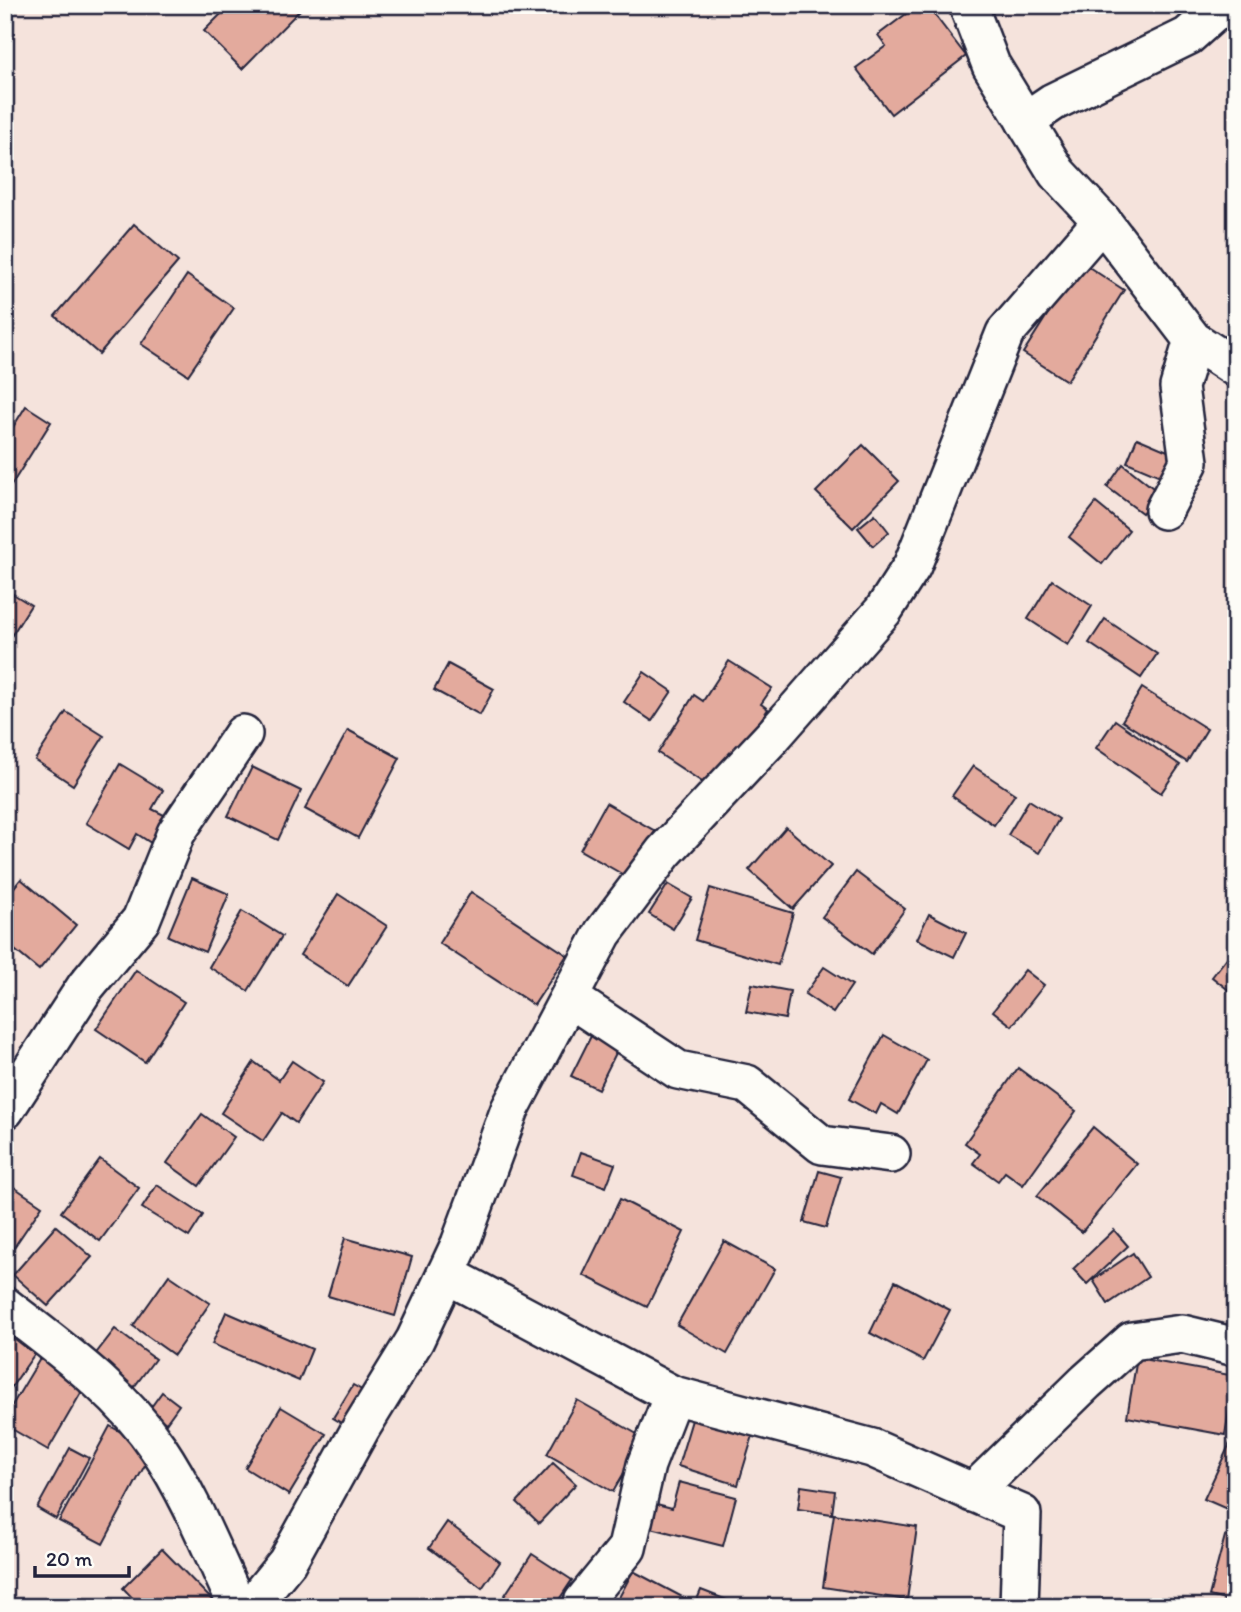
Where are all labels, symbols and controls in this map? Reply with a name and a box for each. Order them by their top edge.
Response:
scale bar [35,1535,130,1579]
text: 20 m [46,1546,93,1571]

